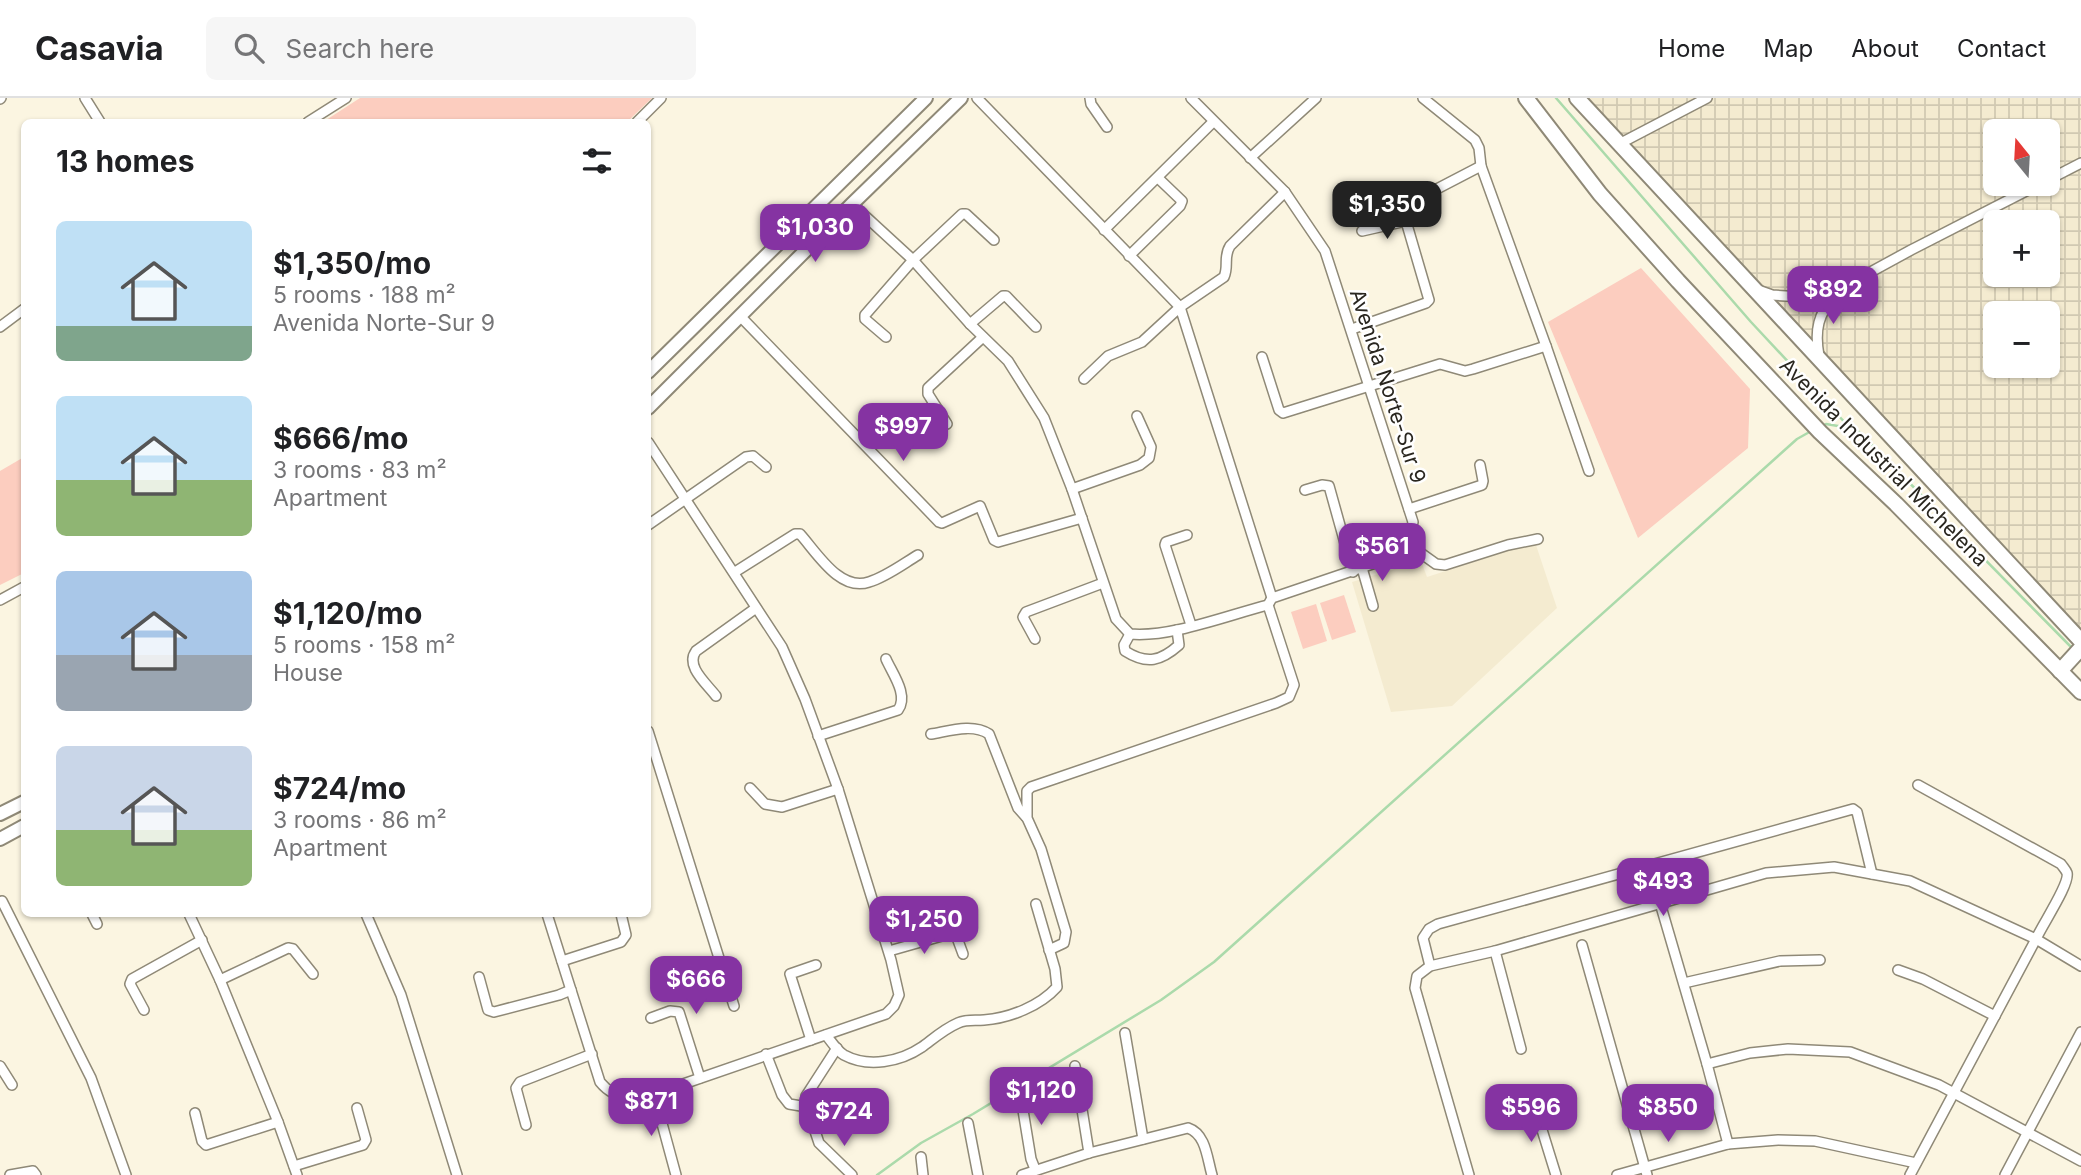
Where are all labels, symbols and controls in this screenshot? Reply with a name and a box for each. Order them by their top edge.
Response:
search box [206,17,696,80]
text: Casavia [35,28,164,68]
icon: search [230,29,268,67]
text: Search here [286,33,434,64]
text: Home [1658,34,1725,63]
text: Map [1763,34,1813,63]
text: About [1851,34,1919,63]
text: Contact [1957,34,2046,63]
north arrow [1983,119,2060,196]
map controls [1983,119,2060,378]
icon: filters [578,142,616,180]
text: 13 homes [56,143,195,179]
pin: $1,350 [1330,181,1444,241]
text: $1,350 [1348,190,1426,218]
pin: $1,030 [758,204,872,264]
button: + [1983,210,2060,287]
text: $1,030 [776,213,854,241]
text: $1,350/mo [273,245,431,281]
icon: home [112,249,196,333]
pin: $892 [1792,266,1874,326]
text: $892 [1803,275,1863,303]
text: 5 rooms · 188 m² [273,281,456,309]
street label: Avenida Norte-Sur 9 [1345,286,1431,486]
button: − [1983,301,2060,378]
text: Avenida Norte-Sur 9 [273,309,495,337]
street label: Avenida Industrial Michelena [1775,353,1993,571]
pin: $997 [862,404,944,463]
text: $997 [874,412,932,440]
text: $666/mo [273,420,409,456]
icon: home [112,424,196,508]
text: 3 rooms · 83 m² [273,456,447,484]
text: Apartment [273,484,387,512]
pin: $561 [1341,524,1423,583]
text: $561 [1355,532,1409,560]
text: $1,120/mo [273,595,422,631]
icon: home [112,599,196,683]
text: 5 rooms · 158 m² [273,631,456,659]
text: House [273,659,343,687]
text: $724/mo [273,770,406,806]
icon: home [112,774,196,858]
text: 3 rooms · 86 m² [273,806,447,834]
text: Apartment [273,834,387,862]
pin: $493 [1622,858,1704,918]
text: $493 [1633,867,1693,895]
pin: $1,250 [867,896,981,956]
text: $1,250 [885,905,963,933]
pin: $666 [655,956,737,1016]
text: $666 [666,965,726,993]
pin: $1,120 [984,1068,1098,1127]
text: $1,120 [1006,1076,1076,1104]
pin: $871 [610,1079,692,1138]
pin: $596 [1490,1084,1572,1144]
pin: $850 [1627,1084,1709,1144]
text: $871 [624,1087,678,1115]
pin: $724 [803,1088,885,1148]
text: $596 [1501,1093,1561,1121]
text: $850 [1638,1093,1698,1121]
text: $724 [815,1097,873,1125]

